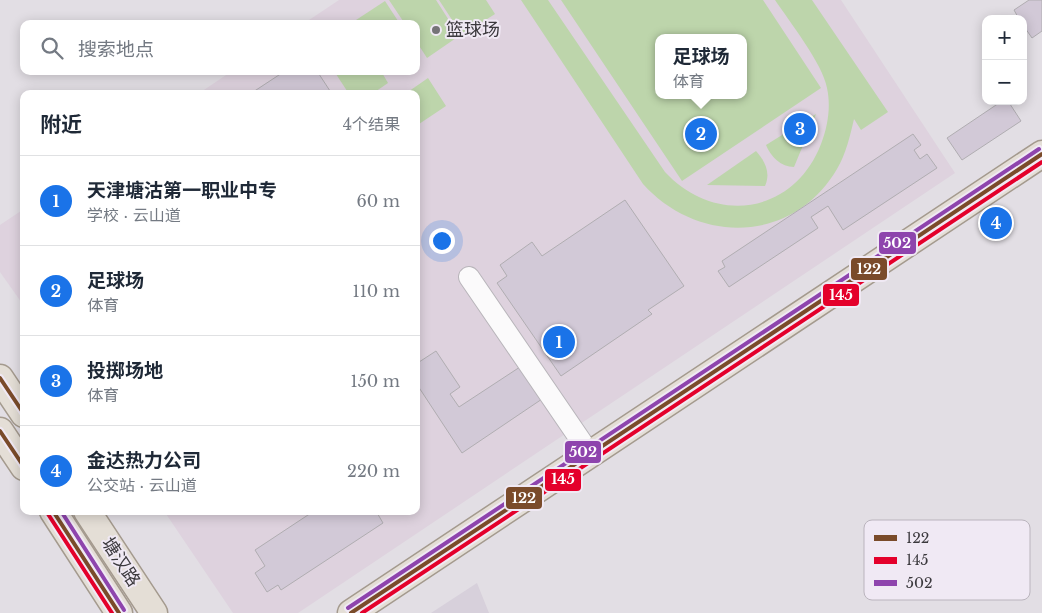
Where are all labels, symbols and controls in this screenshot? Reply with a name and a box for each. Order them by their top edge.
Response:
map controls [982,15,1027,105]
button: + [982,15,1027,60]
place label: 篮球场 [446,19,500,41]
search box [20,20,420,75]
marker: 篮球场 [430,24,442,36]
icon: search [38,34,66,62]
popup [655,34,747,99]
text: 搜索地点 [78,38,154,61]
text: 足球场 [672,45,730,68]
button: − [982,60,1027,105]
text: 体育 [672,71,705,91]
pin: 3 [784,110,816,148]
text: 附近 [40,112,82,138]
text: 4个结果 [343,114,400,134]
pin: 2 [685,115,717,153]
text: 天津塘沽第一职业中专 [87,179,277,202]
text: 1 [53,191,59,211]
text: 60 m [357,191,400,211]
pin: 4 [980,204,1012,242]
text: 学校 · 云山道 [87,205,181,225]
your location [429,228,455,254]
line badge: 502 [878,231,917,255]
text: 502 [883,234,911,252]
line badge: 122 [850,257,888,281]
text: 122 [857,260,881,278]
text: 足球场 [87,269,144,292]
text: 2 [51,281,61,301]
text: 110 m [353,281,400,301]
line badge: 145 [822,283,860,307]
text: 145 [829,286,853,304]
text: 体育 [87,295,119,315]
pin: 1 [543,323,575,361]
text: 投掷场地 [87,359,163,382]
text: 3 [51,371,61,391]
text: 150 m [351,371,400,391]
text: 体育 [87,385,119,405]
line badge: 502 [564,440,602,464]
text: 502 [569,443,597,461]
text: 金达热力公司 [87,449,201,472]
text: 4 [51,461,61,481]
text: 220 m [347,461,400,481]
line badge: 145 [544,468,582,492]
text: 145 [551,470,575,488]
text: 公交站 · 云山道 [87,475,197,495]
line badge: 122 [505,486,543,510]
text: 122 [512,489,536,507]
legend [864,520,1030,600]
text: 122 [906,529,930,547]
street label: 塘汉路 [97,533,145,591]
text: 145 [906,551,928,569]
text: 502 [906,574,933,592]

